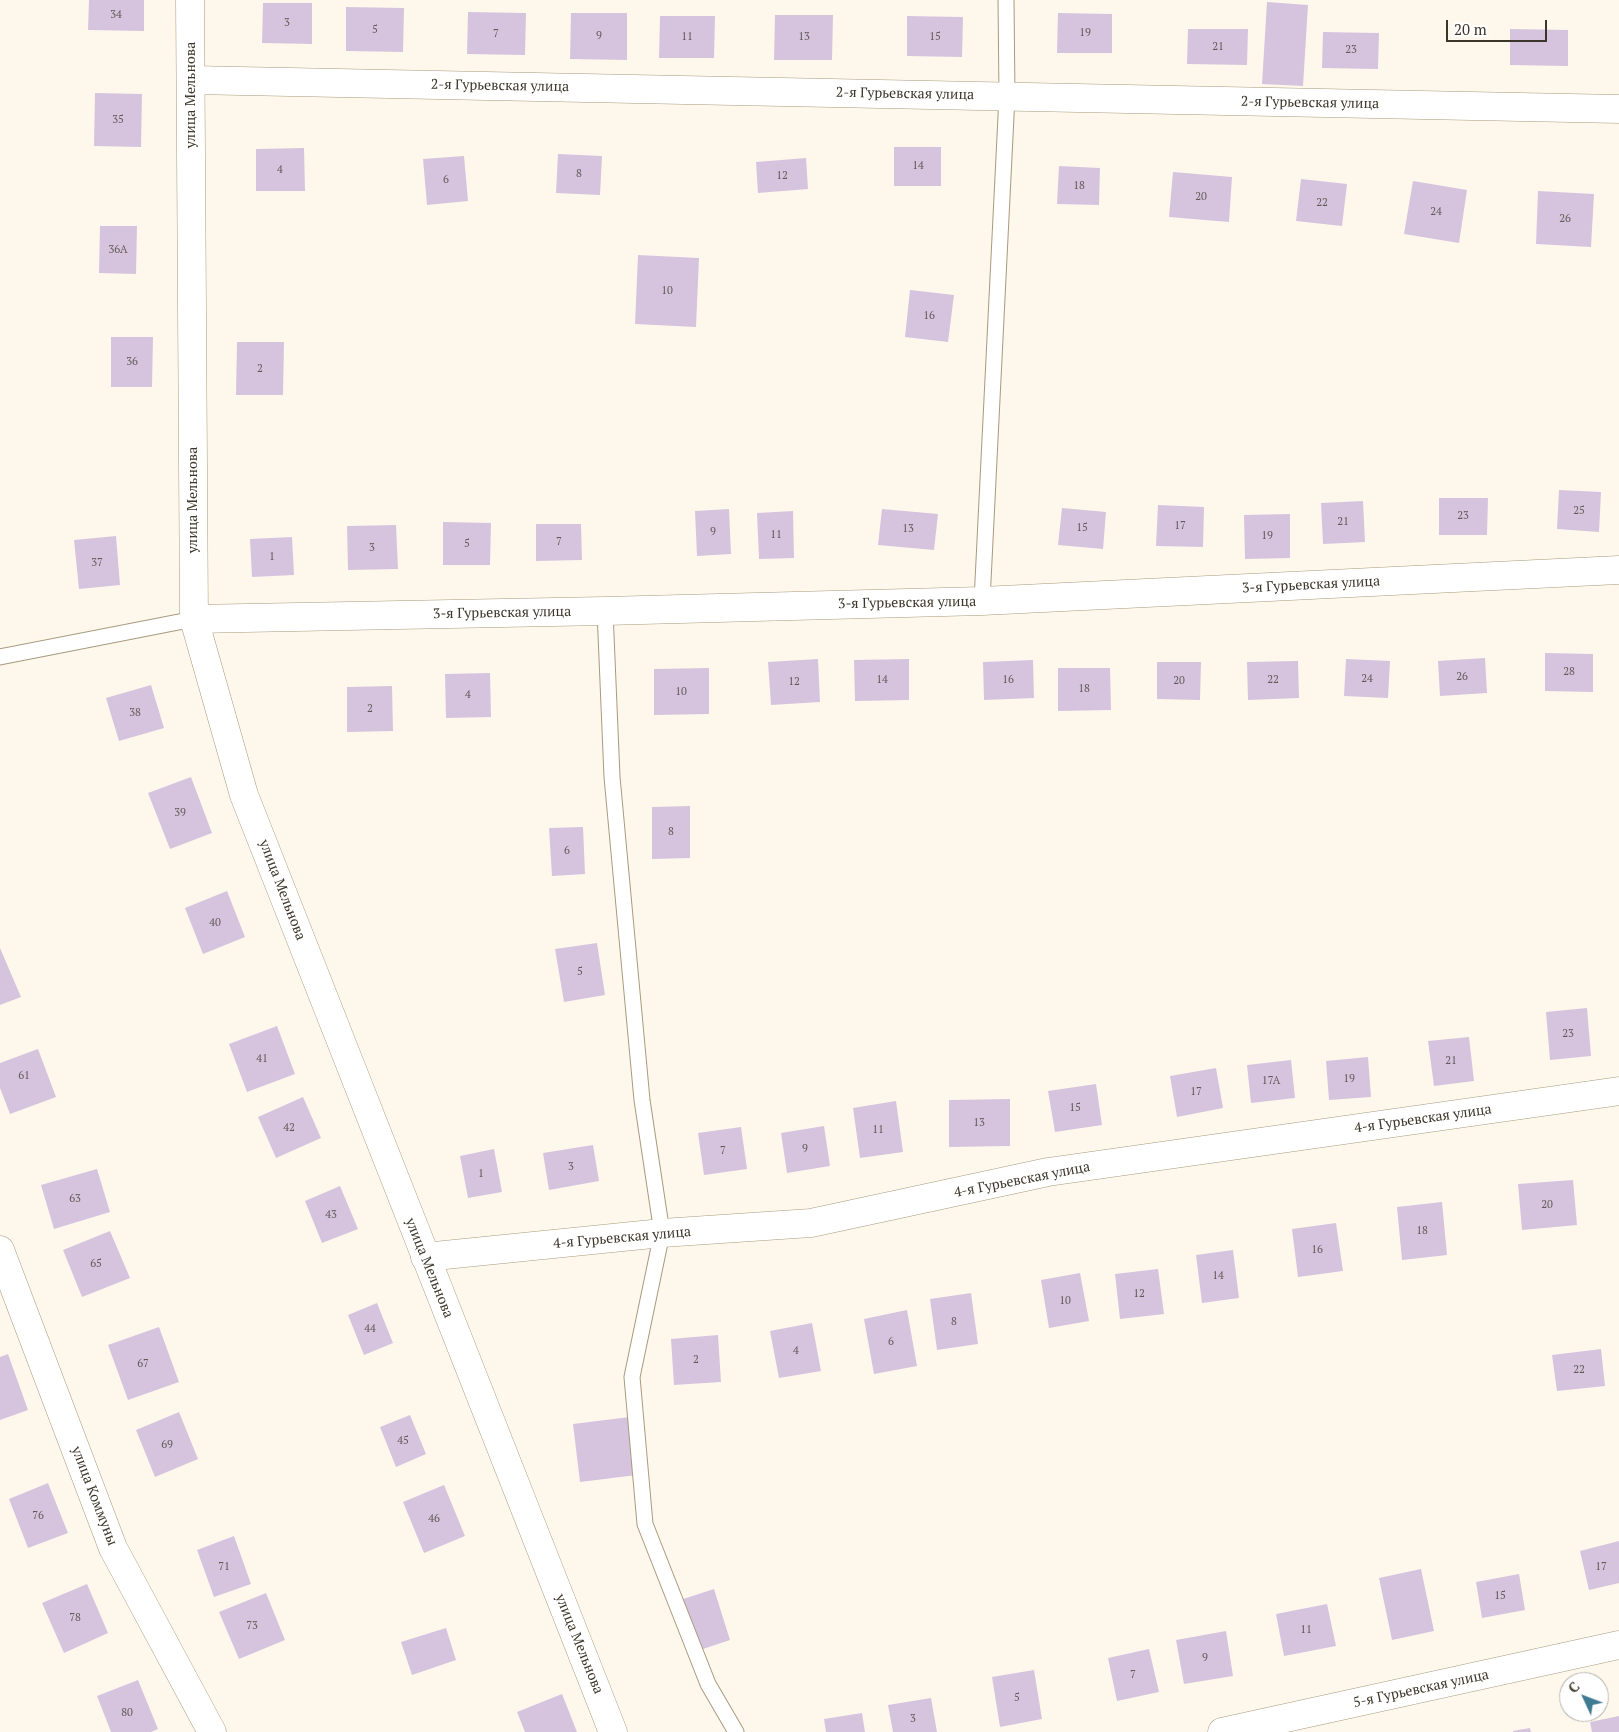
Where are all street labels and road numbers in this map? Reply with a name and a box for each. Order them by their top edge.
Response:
street label: улица Мельнова [183,42,199,148]
street label: 2-я Гурьевская улица [431,76,569,96]
street label: 2-я Гурьевская улица [836,84,974,104]
street label: 2-я Гурьевская улица [1241,93,1379,113]
street label: улица Мельнова [185,447,201,553]
street label: 3-я Гурьевская улица [1242,573,1380,597]
street label: 3-я Гурьевская улица [838,593,976,613]
street label: 3-я Гурьевская улица [433,603,571,623]
street label: улица Мельнова [255,837,309,943]
street label: 4-я Гурьевская улица [1353,1101,1493,1137]
street label: 4-я Гурьевская улица [953,1159,1091,1201]
street label: улица Мельнова [401,1216,457,1320]
street label: 4-я Гурьевская улица [552,1224,692,1252]
street label: улица Коммуны [67,1444,121,1548]
street label: улица Мельнова [551,1592,607,1696]
street label: 5-я Гурьевская улица [1352,1666,1490,1712]

